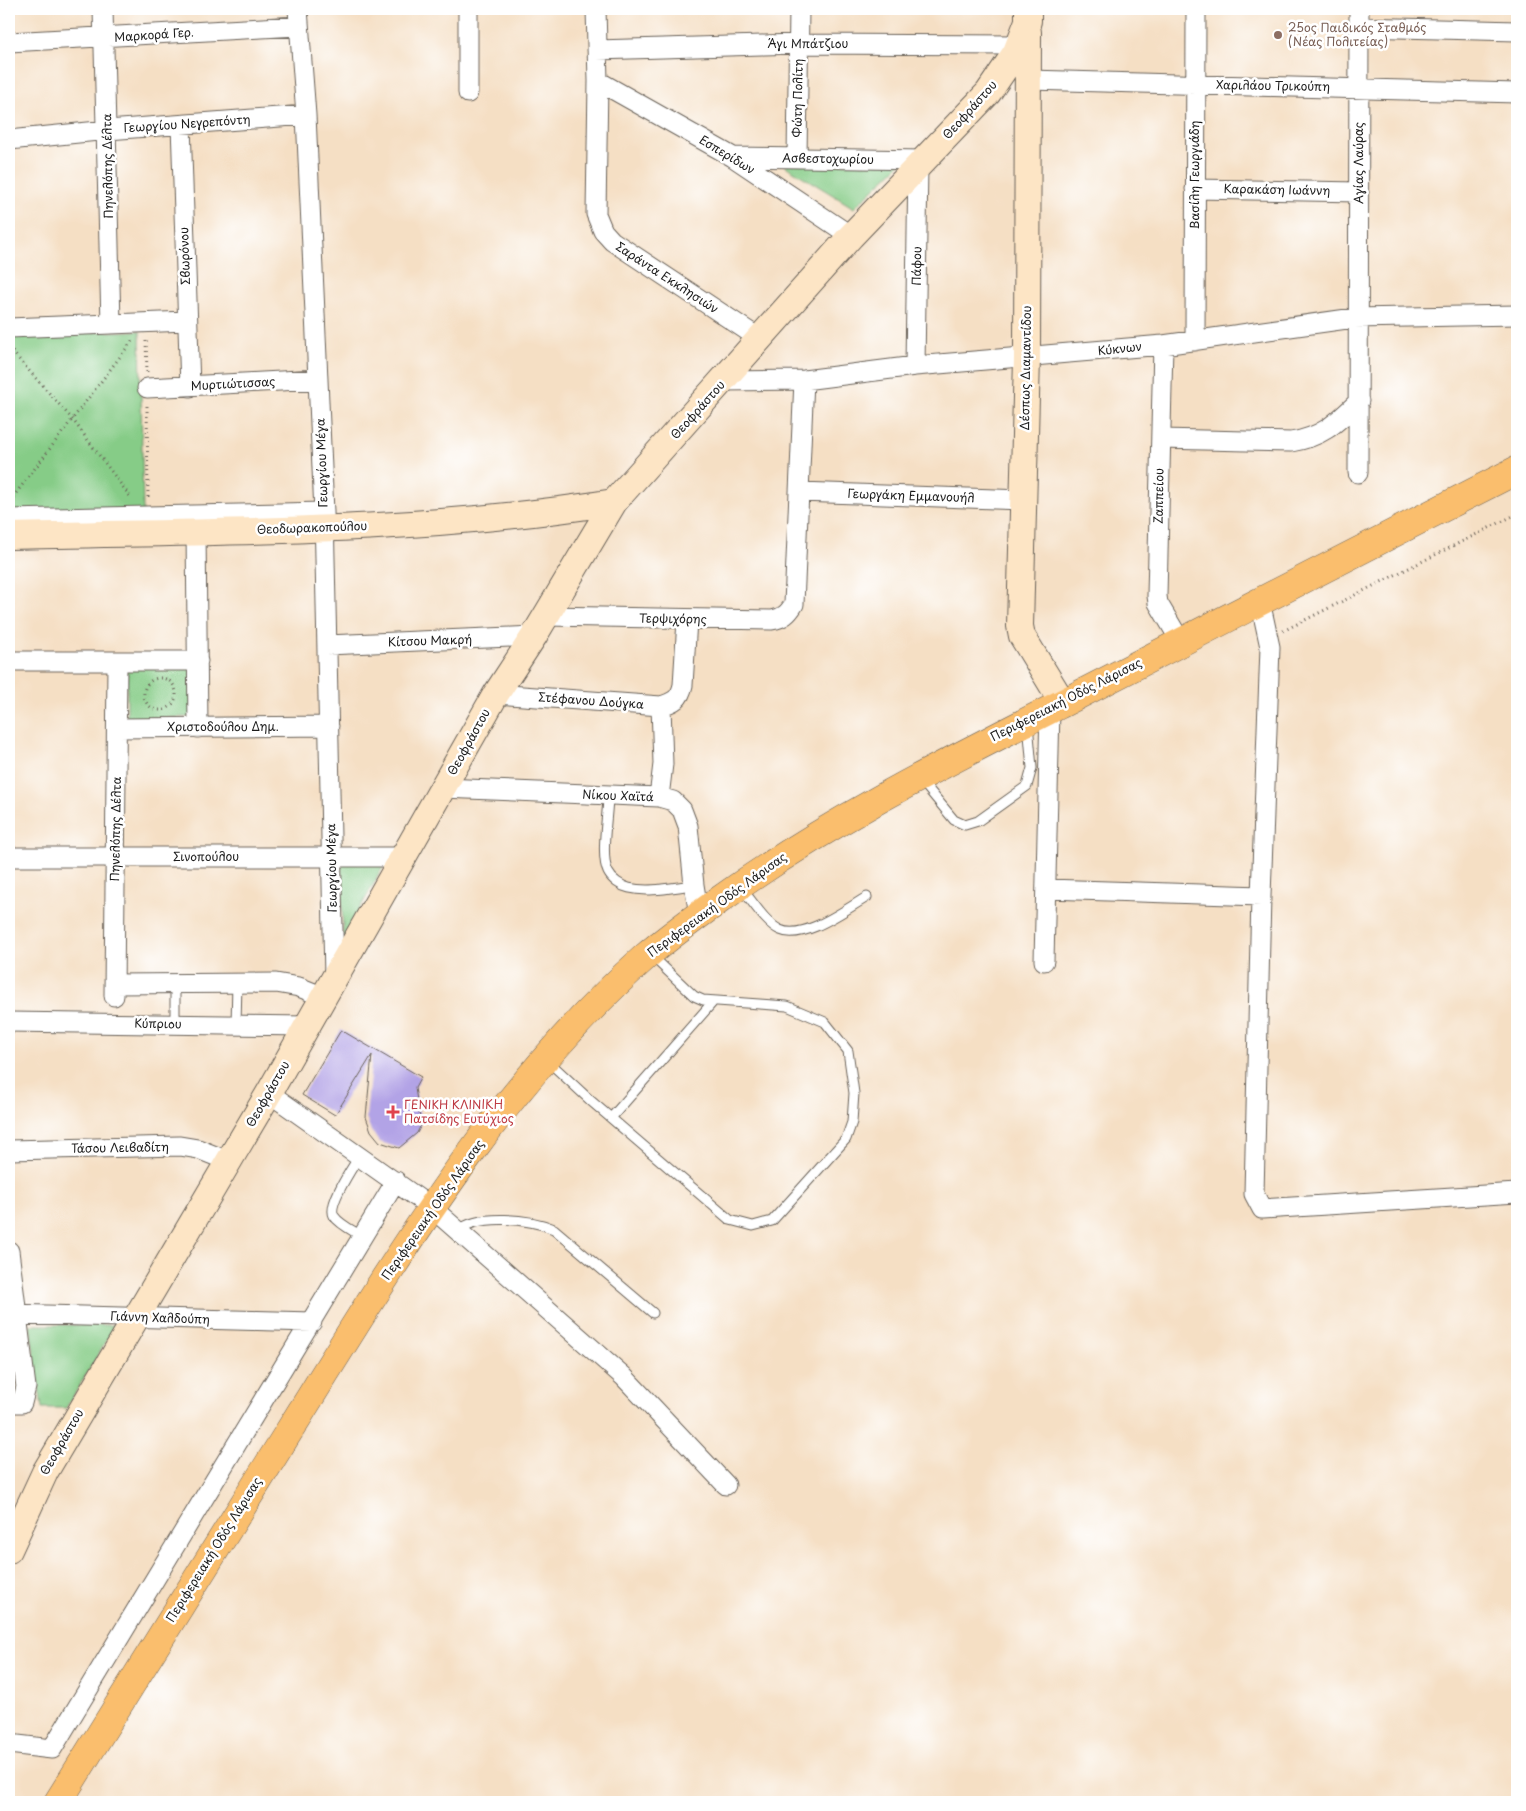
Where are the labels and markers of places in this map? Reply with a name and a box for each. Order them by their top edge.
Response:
place label: 25ος Παιδικός Σταθμός (Νέας Πολιτείας) [1288,18,1426,50]
marker: 25ος Παιδικός Σταθμός (Νέας Πολιτείας) [1272,29,1284,41]
place label: ΓΕΝΙΚΗ ΚΛΙΝΙΚΗ Πατσίδης Ευτύχιος [404,1095,514,1127]
marker: ΓΕΝΙΚΗ ΚΛΙΝΙΚΗ Πατσίδης Ευτύχιος [386,1105,400,1119]

